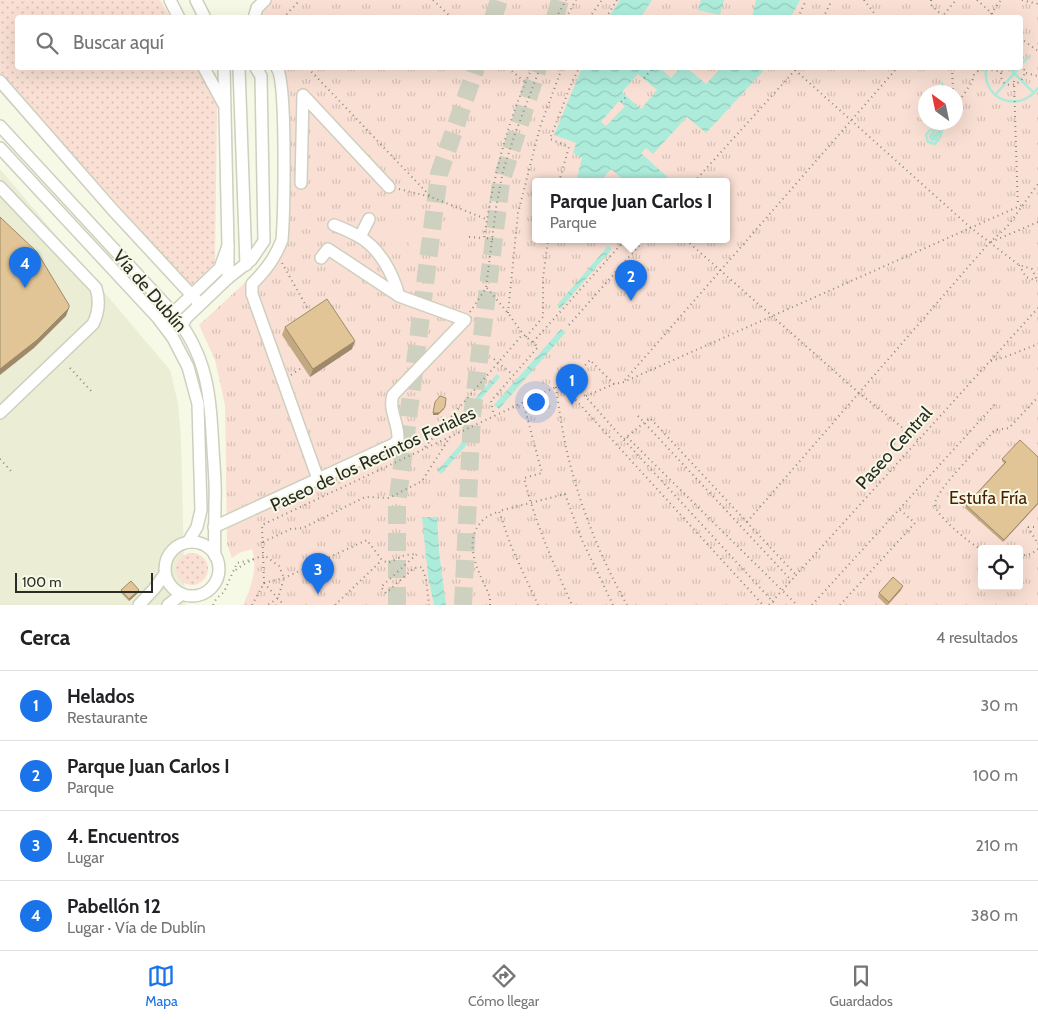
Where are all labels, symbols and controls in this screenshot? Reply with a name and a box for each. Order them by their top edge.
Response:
search box [15,15,1023,70]
icon: search [33,29,61,57]
text: Buscar aquí [73,31,164,54]
north arrow [918,85,963,130]
popup [532,178,730,243]
text: Parque Juan Carlos I [550,190,712,213]
text: Parque [550,213,597,232]
street label: Vía de Dublín [108,245,192,337]
pin: 4 [9,247,41,288]
pin: 2 [615,260,647,301]
pin: 1 [556,364,588,405]
your location [523,389,549,415]
street label: Paseo de los Recintos Feriales [267,402,479,516]
street label: Paseo Central [851,402,937,494]
park label: Estufa Fría [949,487,1027,509]
map controls [978,545,1023,590]
button: locate [978,545,1023,590]
pin: 3 [302,553,334,594]
scale bar [15,570,152,593]
text: 100 m [22,573,62,591]
text: Cerca [20,625,70,650]
text: 4 resultados [936,628,1018,647]
text: Helados [67,685,135,708]
text: 1 [33,696,39,715]
text: 30 m [981,696,1018,715]
text: Restaurante [67,708,148,727]
text: Parque Juan Carlos I [67,755,230,778]
text: 2 [32,766,40,785]
text: 100 m [973,766,1018,785]
text: Parque [67,778,114,797]
text: 4. Encuentros [67,825,179,848]
text: 3 [32,836,40,855]
text: 210 m [976,836,1018,855]
text: Lugar [67,848,104,867]
text: Pabellón 12 [67,895,161,918]
text: 4 [31,906,41,925]
text: 380 m [971,906,1018,925]
text: Lugar · Vía de Dublín [67,918,206,937]
tab: Mapa [145,962,178,1010]
tab: Cómo llegar [468,962,539,1010]
tab: Guardados [829,962,893,1010]

